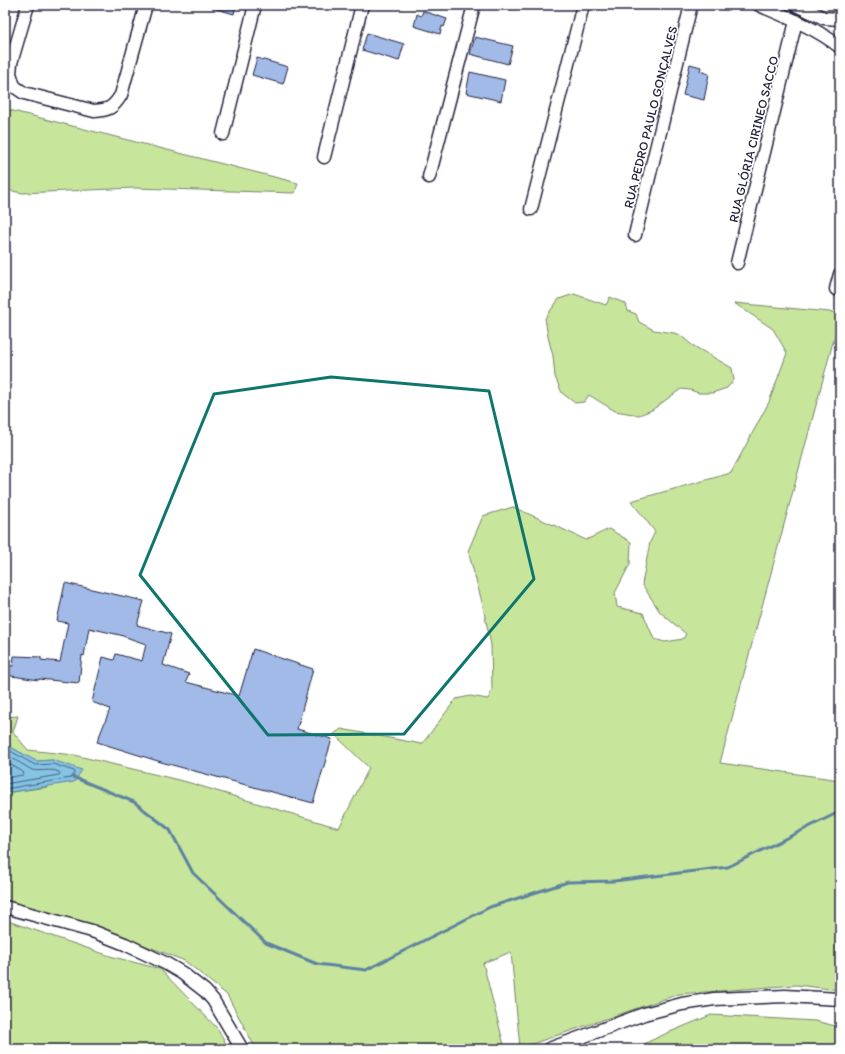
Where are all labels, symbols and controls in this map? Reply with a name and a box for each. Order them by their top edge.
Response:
street label: RUA PEDRO PAULO GONÇALVES [621,25,680,210]
street label: RUA GLÓRIA CIRINEO SACCO [725,54,781,224]

